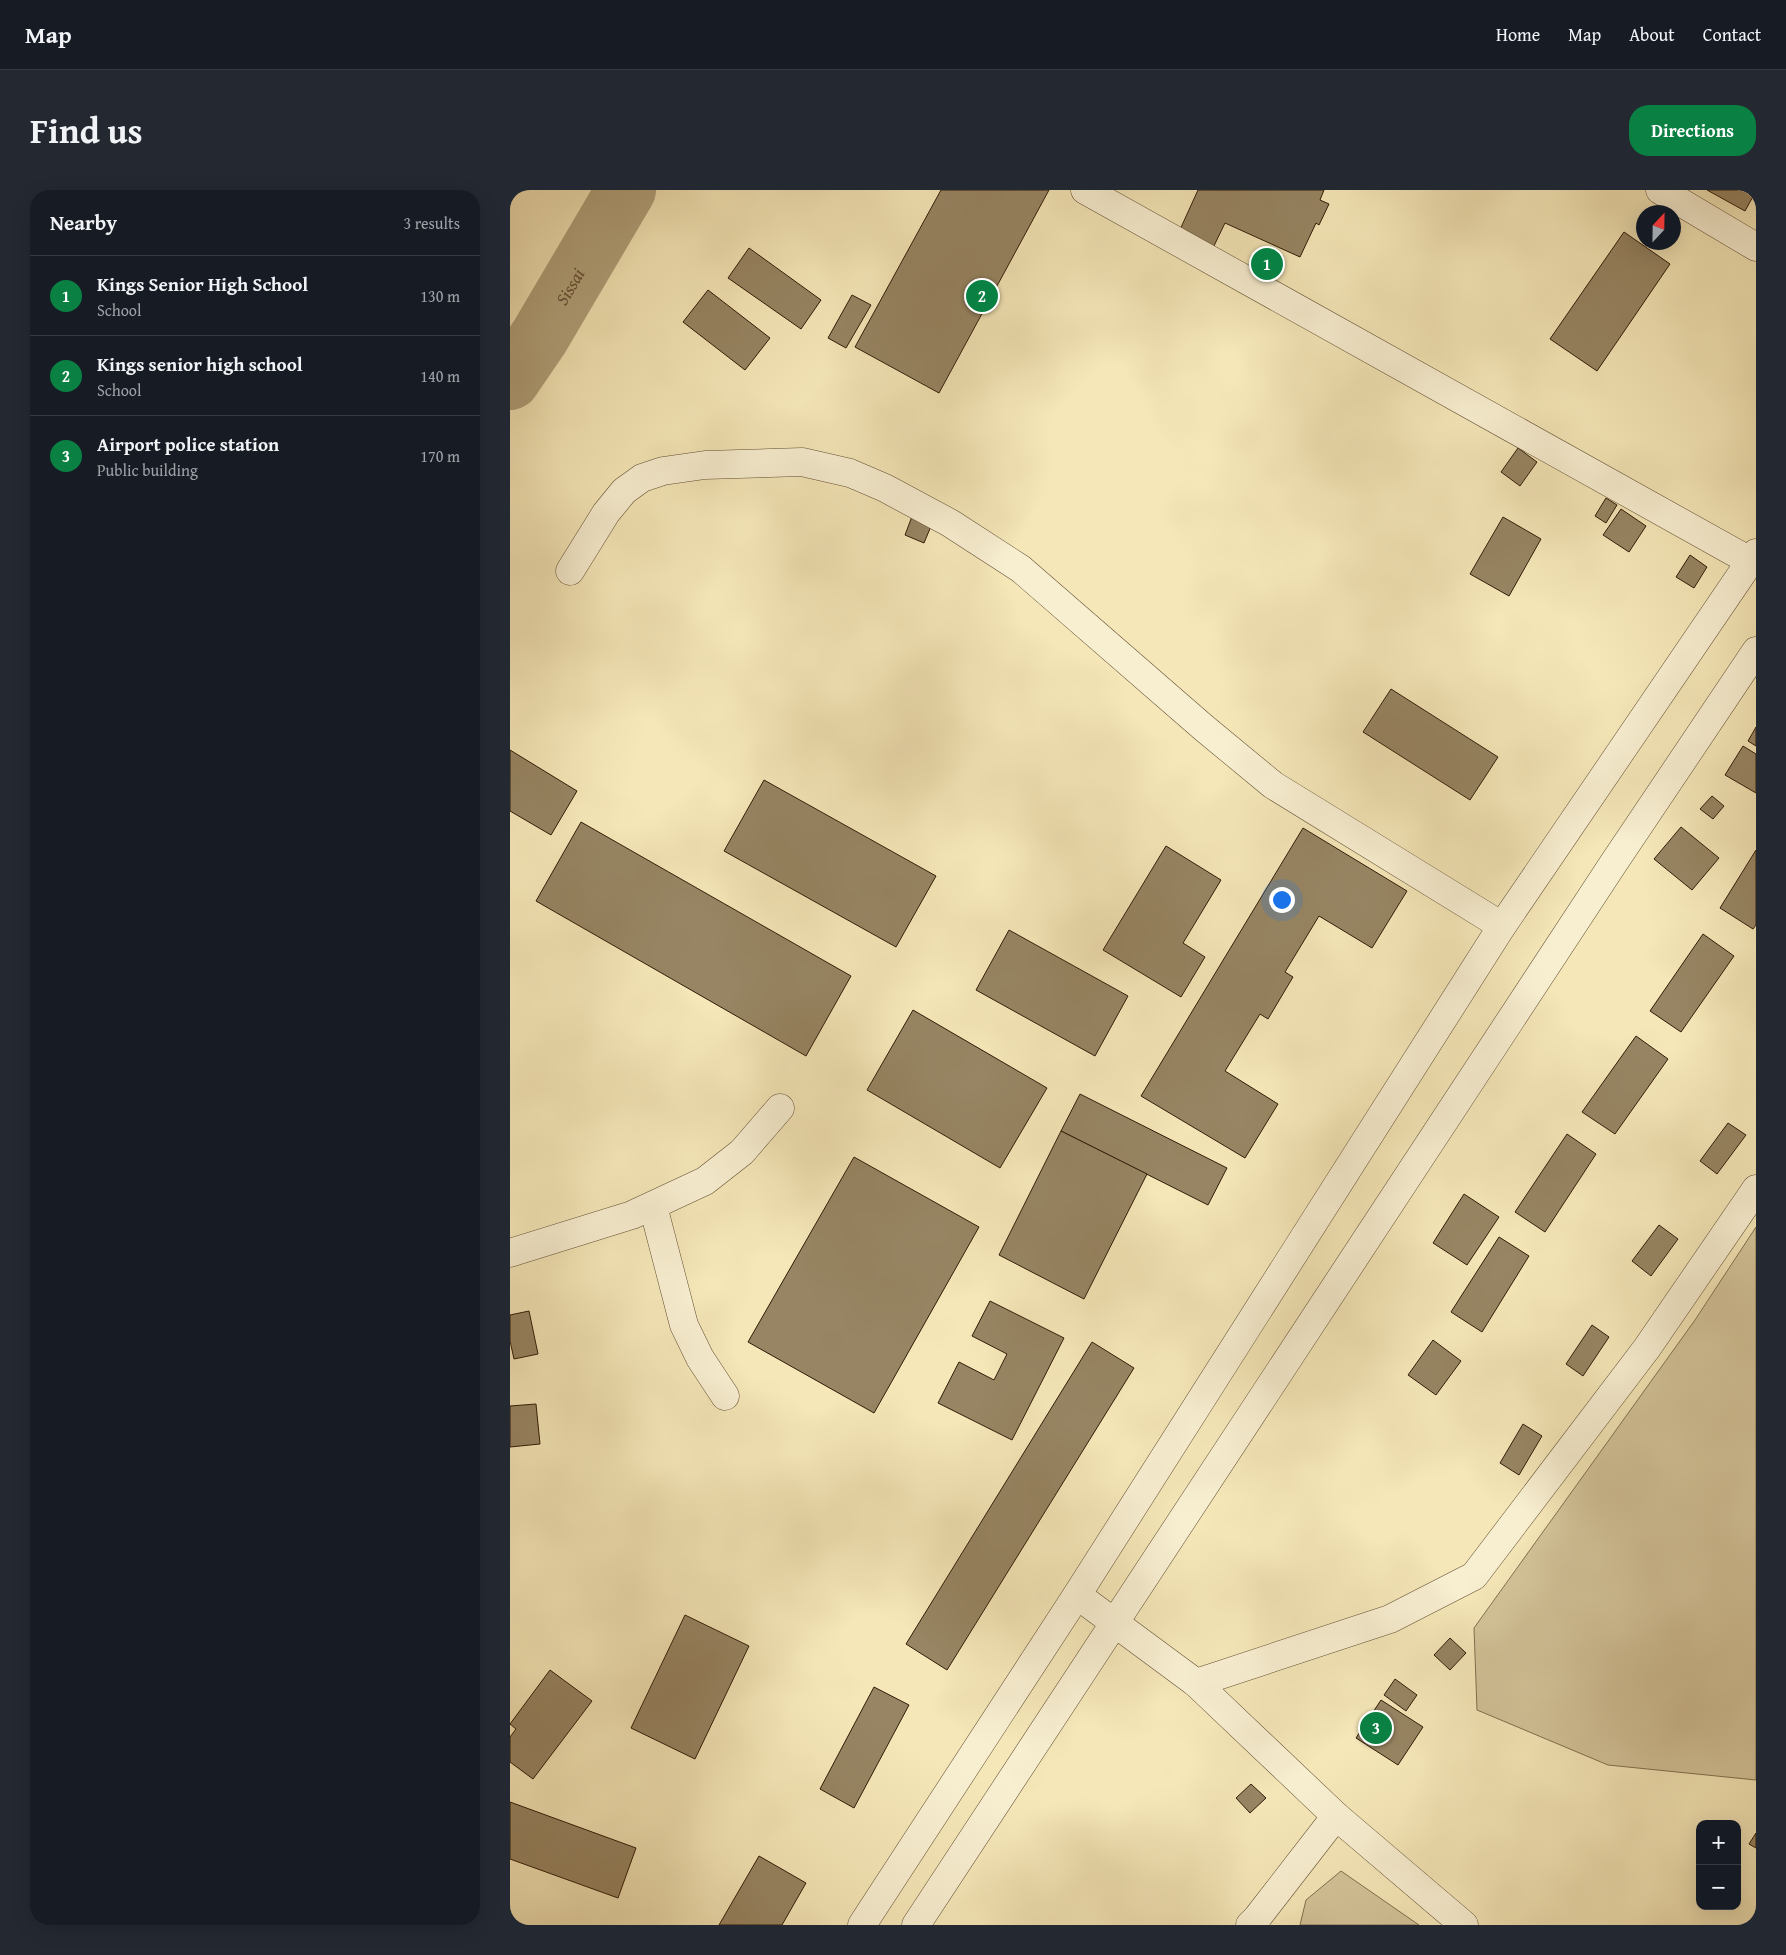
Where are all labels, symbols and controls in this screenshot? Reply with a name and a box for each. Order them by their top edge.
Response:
text: Map [25,17,72,52]
text: Home [1496,21,1540,48]
text: Map [1568,21,1601,48]
text: About [1629,21,1675,48]
text: Contact [1703,21,1761,48]
text: Find us [30,105,143,156]
button: Directions [1629,105,1756,156]
north arrow [1636,205,1681,250]
text: Nearby [50,207,117,238]
text: 3 results [403,211,460,235]
pin: 1 [1251,245,1283,283]
water label: Sissai [548,262,591,310]
text: Kings Senior High School [97,270,308,298]
pin: 2 [966,277,998,315]
text: 1 [62,284,70,308]
text: 130 m [420,284,460,308]
text: School [97,298,141,322]
text: Kings senior high school [97,350,303,378]
text: 2 [62,364,70,388]
text: 140 m [420,364,460,388]
text: School [97,378,141,402]
text: Airport police station [97,430,279,458]
text: 3 [62,444,70,468]
text: 170 m [420,444,460,468]
text: Public building [97,458,198,482]
your location [1269,887,1295,913]
pin: 3 [1360,1709,1392,1747]
map controls [1696,1820,1741,1910]
button: + [1696,1820,1741,1865]
button: − [1696,1865,1741,1910]

